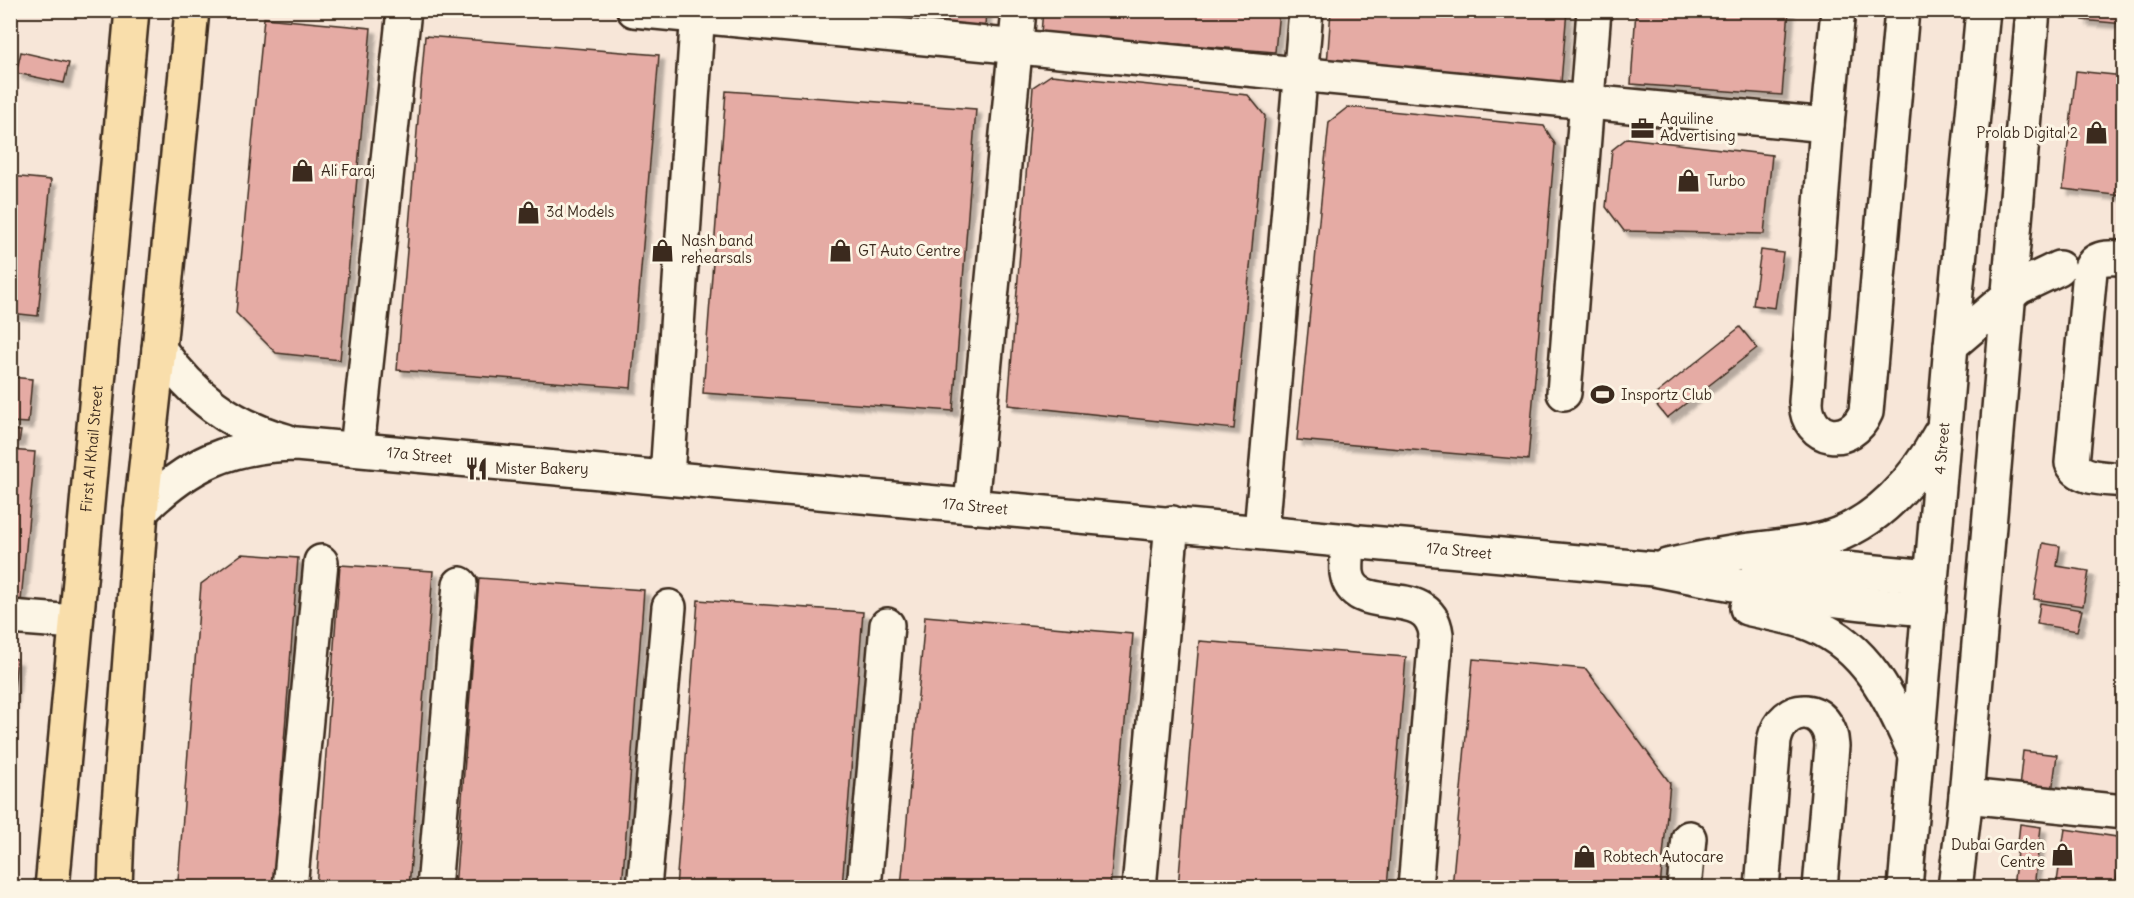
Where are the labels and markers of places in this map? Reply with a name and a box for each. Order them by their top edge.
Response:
place label: Aquiline Advertising [1660,109,1736,145]
office icon: Aquiline Advertising [1629,115,1655,141]
shop icon: Prolab Digital 2 [2083,120,2109,146]
place label: Prolab Digital 2 [1976,123,2078,142]
shop icon: Ali Faraj [290,158,316,184]
place label: Ali Faraj [321,161,375,180]
shop icon: Turbo [1676,168,1702,194]
place label: Turbo [1707,171,1745,190]
shop icon: 3d Models [515,199,541,225]
place label: 3d Models [546,202,615,221]
place label: Nash band rehearsals [681,231,753,267]
shop icon: Nash band rehearsals [650,237,676,263]
shop icon: GT Auto Centre [827,238,853,264]
place label: GT Auto Centre [858,241,961,260]
sports icon: Insportz Club [1590,382,1616,408]
place label: Insportz Club [1621,385,1712,404]
restaurant icon: Mister Bakery [464,456,490,482]
place label: Mister Bakery [495,459,589,478]
place label: Dubai Garden Centre [1951,835,2045,871]
shop icon: Dubai Garden Centre [2050,841,2076,867]
shop icon: Robtech Autocare [1572,844,1598,870]
place label: Robtech Autocare [1603,847,1724,866]

